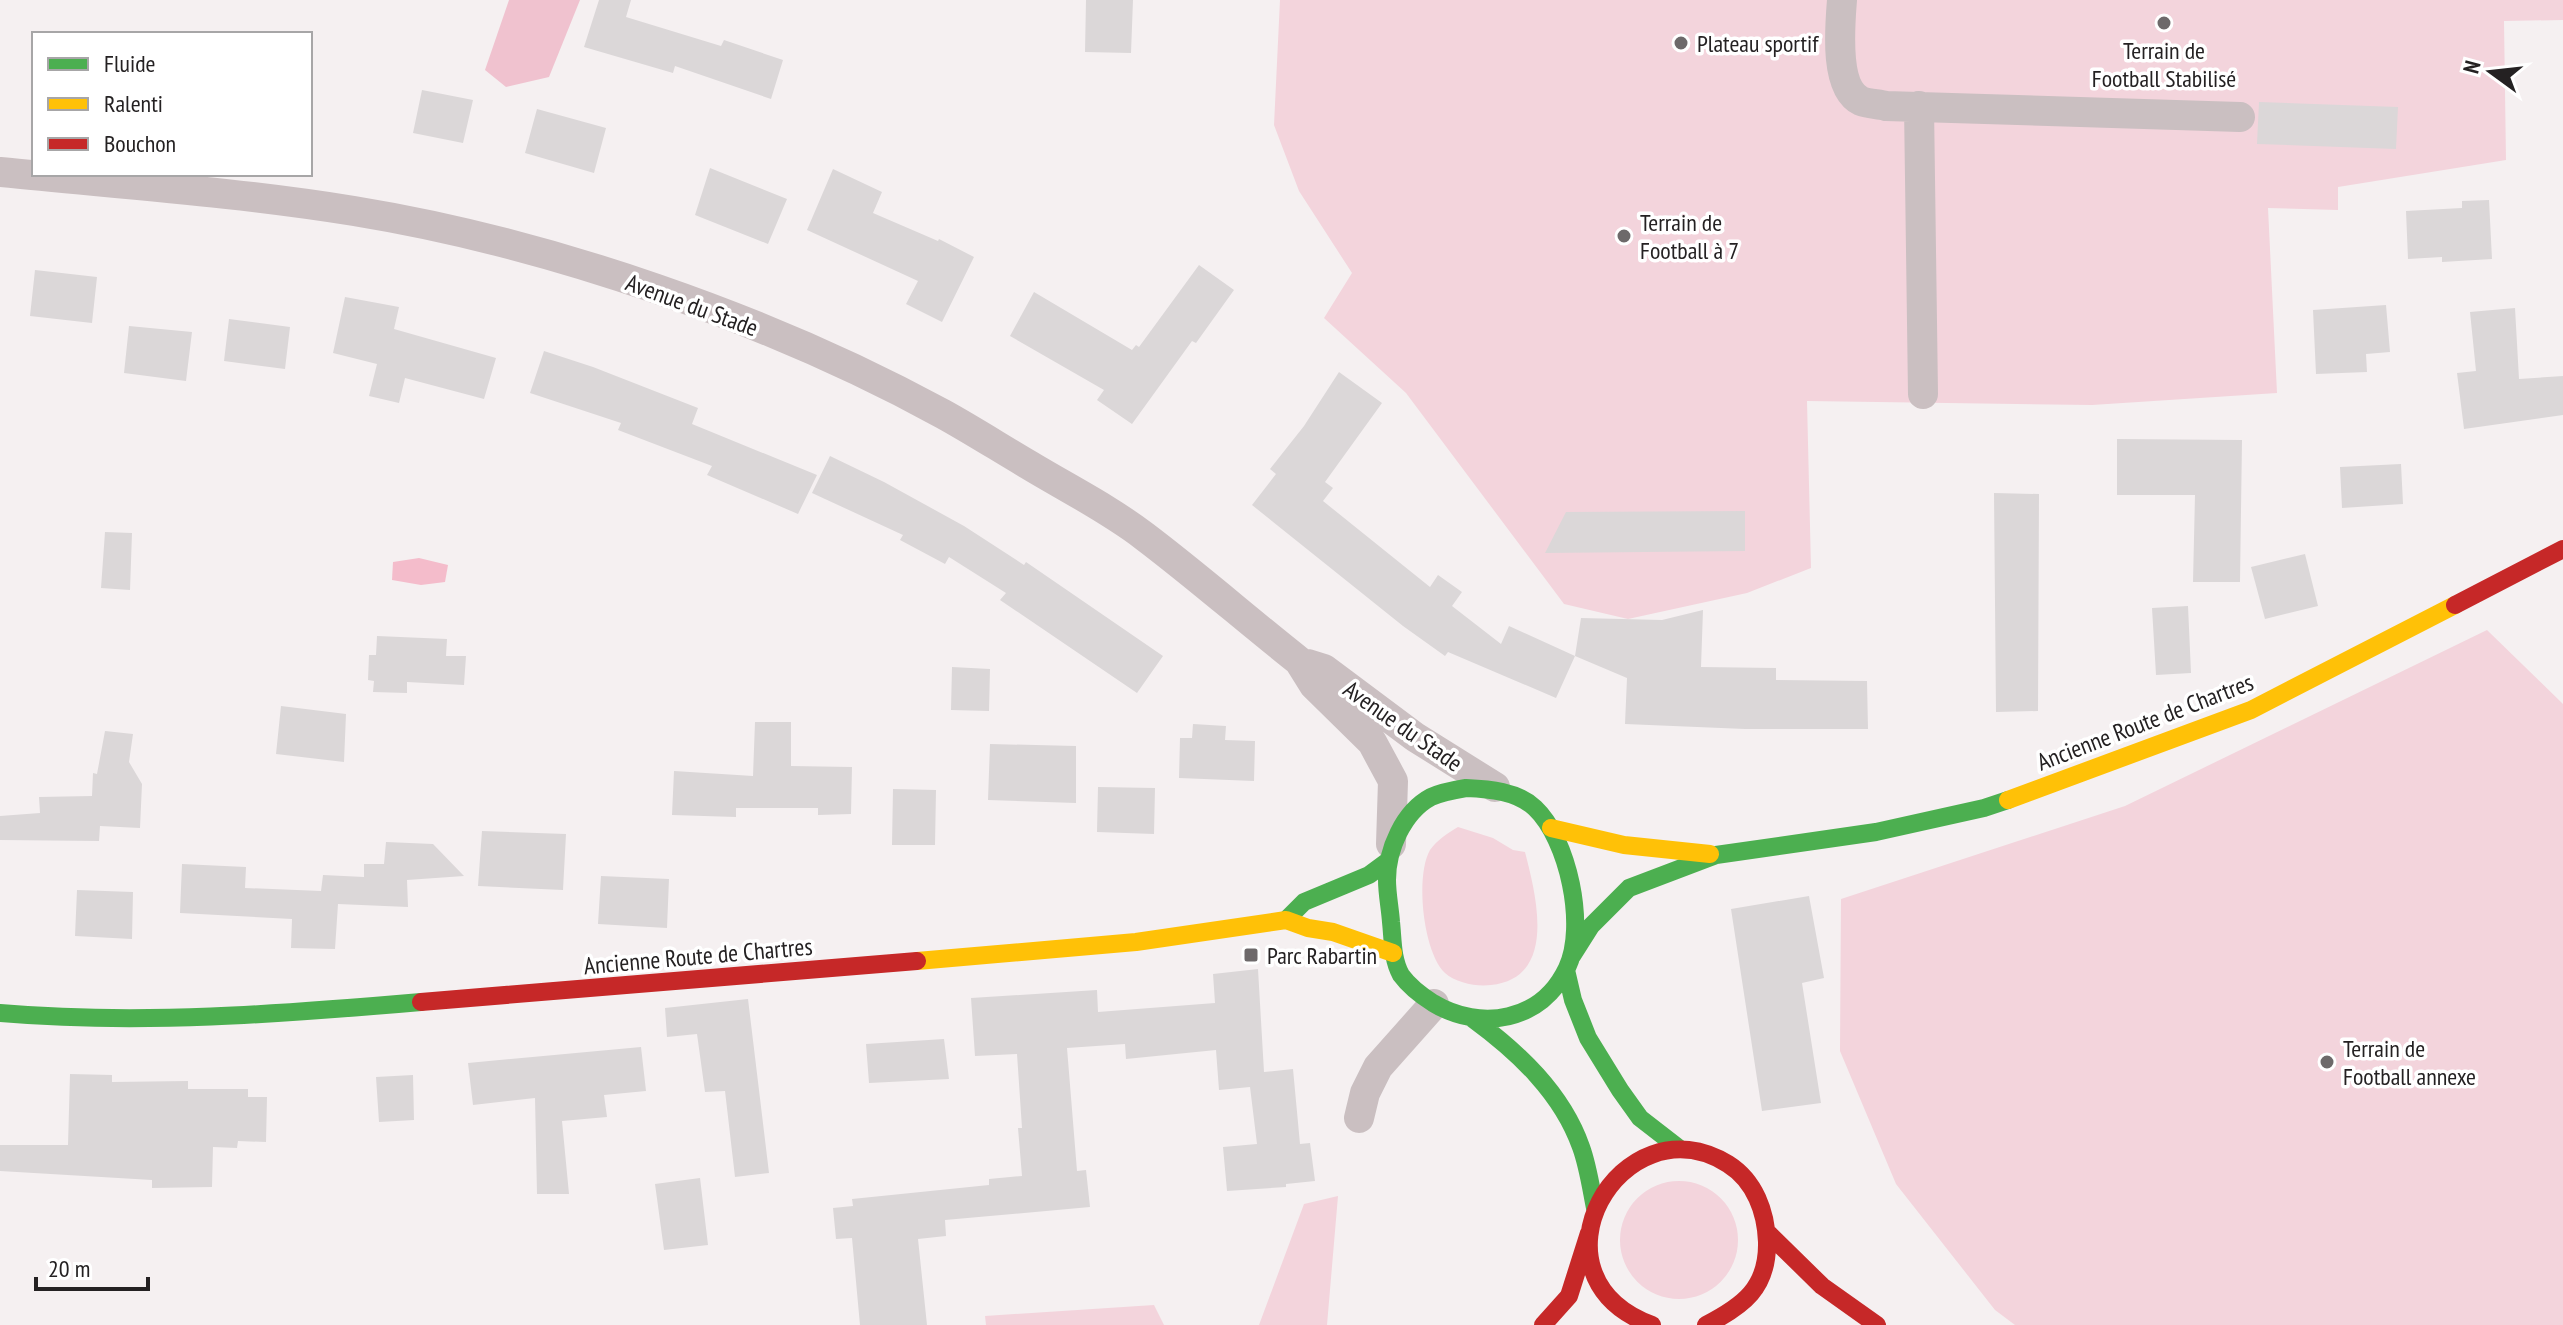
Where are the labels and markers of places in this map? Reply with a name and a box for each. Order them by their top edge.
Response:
marker: Terrain de Football Stabilisé [2155,14,2173,32]
place label: Plateau sportif [1697,28,1819,59]
marker: Plateau sportif [1672,34,1690,52]
place label: Terrain de Football Stabilisé [2092,35,2236,94]
place label: Terrain de Football à 7 [1640,207,1739,266]
marker: Terrain de Football à 7 [1615,227,1633,245]
place label: Parc Rabartin [1267,940,1377,971]
marker: Parc Rabartin [1242,946,1260,964]
place label: Terrain de Football annexe [2343,1033,2476,1092]
marker: Terrain de Football annexe [2318,1053,2336,1071]

